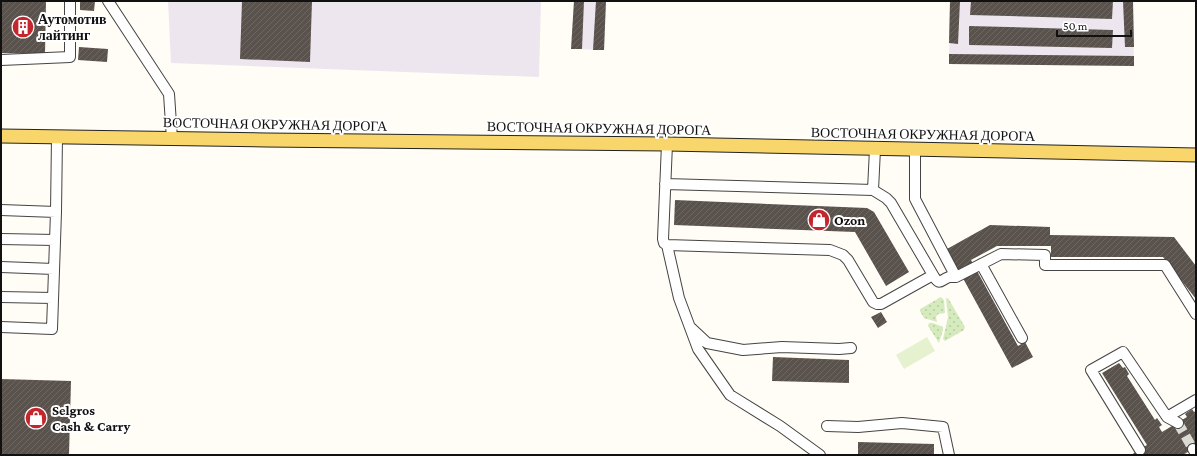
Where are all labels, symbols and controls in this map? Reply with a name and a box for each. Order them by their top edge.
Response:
place label: Аутомотив лайтинг [38,11,107,43]
scale bar [1057,12,1131,38]
building icon: Аутомотив лайтинг [10,14,36,40]
text: 50 m [1063,19,1088,33]
street label: ВОСТОЧНАЯ ОКРУЖНАЯ ДОРОГА [163,114,388,134]
street label: ВОСТОЧНАЯ ОКРУЖНАЯ ДОРОГА [487,118,712,138]
street label: ВОСТОЧНАЯ ОКРУЖНАЯ ДОРОГА [811,124,1036,144]
shop icon: Ozon [806,207,832,233]
place label: Ozon [834,212,865,228]
place label: Selgros Cash & Carry [52,402,131,434]
shop icon: Selgros Cash & Carry [23,405,49,431]

